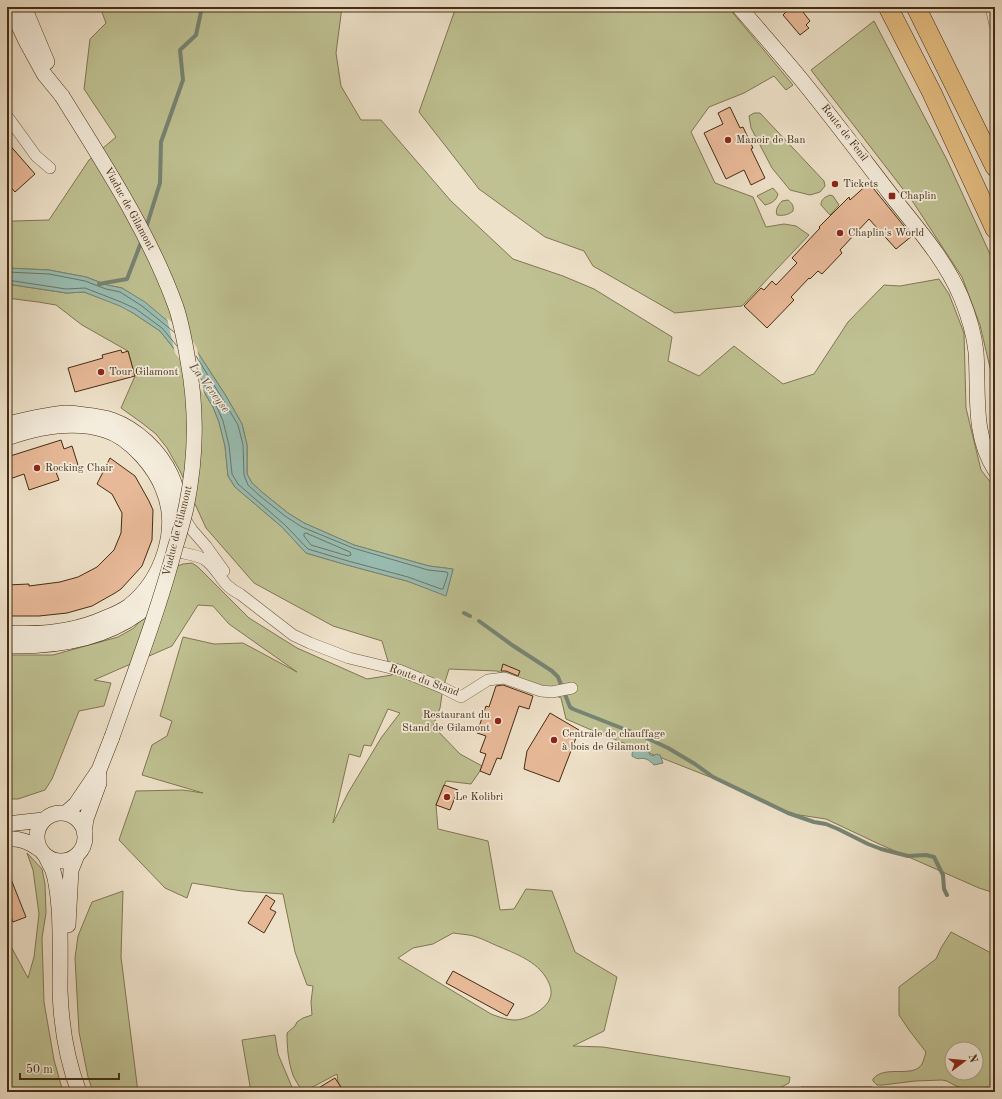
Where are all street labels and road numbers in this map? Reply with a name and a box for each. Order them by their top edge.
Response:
street label: Route de Fenil [819,103,869,163]
street label: Viaduc de Gilamont [102,166,156,252]
street label: Viaduc de Gilamont [161,484,195,577]
street label: Route du Stand [387,663,461,699]

